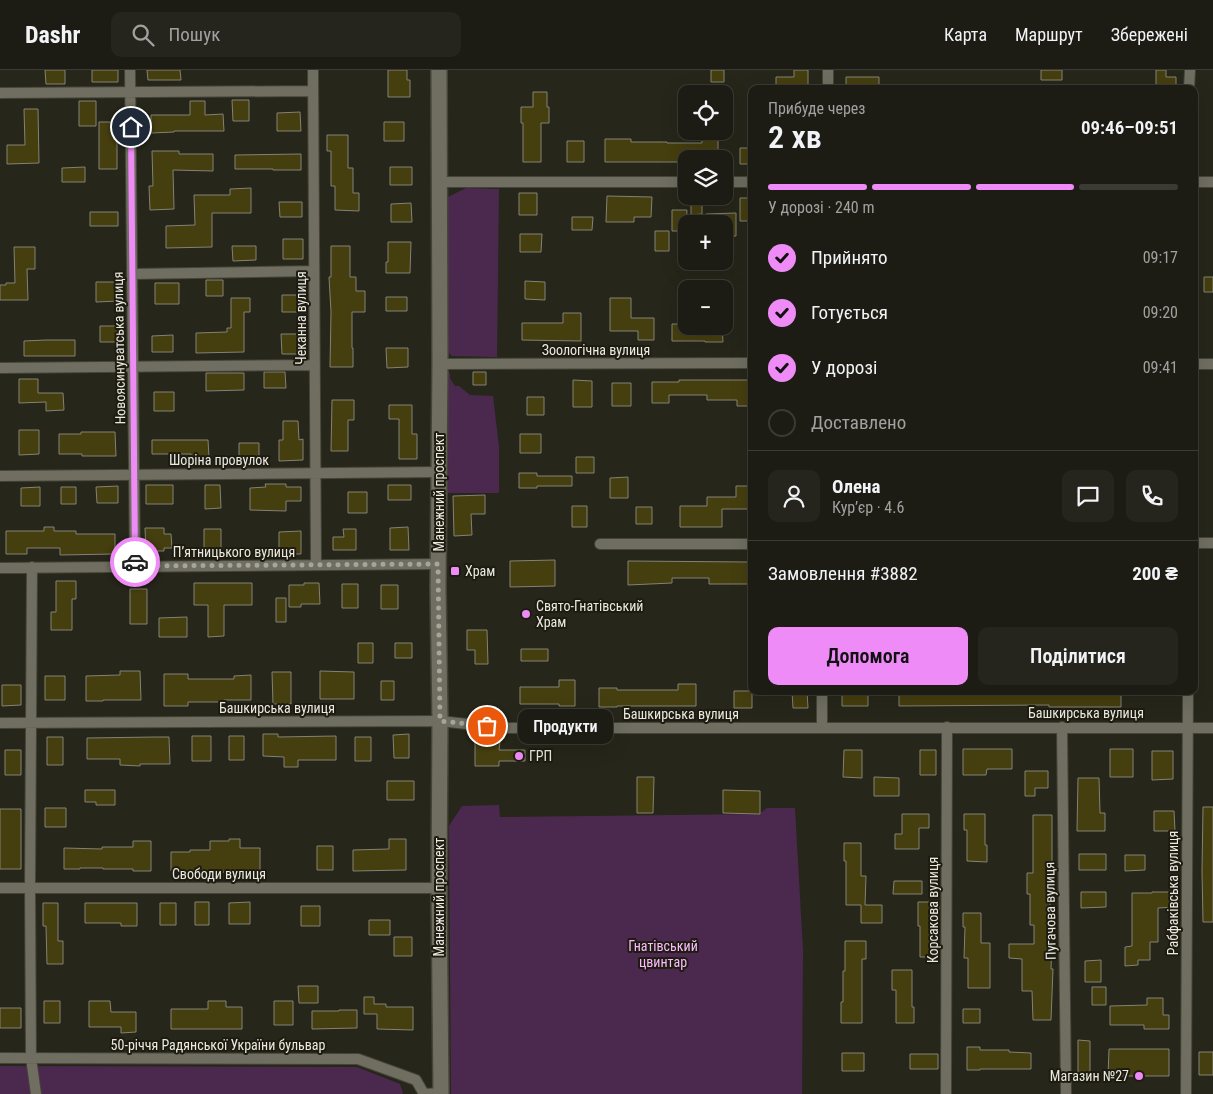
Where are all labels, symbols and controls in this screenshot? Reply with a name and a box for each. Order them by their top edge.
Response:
search box [111,12,461,57]
text: Dashr [25,21,81,49]
icon: search [129,21,157,49]
text: Пошук [169,23,220,46]
text: Карта [944,24,987,45]
text: Маршрут [1015,24,1083,45]
text: Збережені [1111,24,1188,45]
map controls [678,85,733,335]
button: locate [678,85,733,140]
text: Прибуде через [768,99,865,118]
pin [110,106,152,148]
icon: home [117,113,145,141]
text: 09:46–09:51 [1081,116,1178,139]
text: 2 хв [768,118,822,156]
button: layers [678,150,733,205]
text: У дорозі · 240 m [768,198,874,217]
button: + [678,215,733,270]
icon: check [768,244,796,272]
text: Прийнято [811,246,888,269]
text: 09:17 [1143,248,1178,267]
street label: Новоясинуватська вулиця [110,271,128,425]
street label: Чеканна вулиця [293,271,309,365]
button: − [678,280,733,335]
icon: check [768,299,796,327]
text: Готується [811,301,888,324]
text: 09:20 [1143,303,1178,322]
street label: Зоологічна вулиця [542,342,650,358]
icon: check [768,354,796,382]
text: У дорозі [811,356,877,379]
text: 09:41 [1143,358,1178,377]
text: Доставлено [811,411,906,434]
street label: Манежний проспект [431,433,447,551]
street label: Шоріна провулок [169,452,269,468]
button: person [768,470,820,522]
button: chat [1062,470,1114,522]
button: phone [1126,470,1178,522]
text: Олена [832,475,881,498]
text: Кур’єр · 4.6 [832,498,904,517]
courier [110,537,160,587]
street label: П’ятницького вулиця [173,544,295,560]
icon: car [121,548,149,576]
text: Замовлення #3882 [768,562,918,585]
text: 200 ₴ [1132,562,1178,585]
place label: Храм [465,563,495,579]
marker: Храм [449,565,461,577]
place label: Свято-Гнатівський Храм [536,598,643,630]
marker: Свято-Гнатівський Храм [520,608,532,620]
button: Допомога [768,627,968,685]
button: Поділитися [978,627,1178,685]
street label: Башкирська вулиця [219,700,335,716]
pin [466,705,508,747]
street label: Башкирська вулиця [1028,705,1144,721]
street label: Башкирська вулиця [623,706,739,722]
callout: Продукти [517,708,612,744]
icon: bag [473,712,501,740]
text: Продукти [533,717,598,736]
place label: ГРП [529,748,552,764]
marker: ГРП [513,750,525,762]
street label: Рабфаківська вулиця [1165,831,1181,955]
street label: Манежний проспект [431,838,447,956]
street label: Корсакова вулиця [925,857,941,963]
street label: Пугачова вулиця [1041,862,1059,960]
street label: Свободи вулиця [172,866,266,882]
park label: Гнатівський цвинтар [628,938,698,970]
street label: 50-річчя Радянської України бульвар [111,1037,325,1053]
place label: Магазин №27 [1050,1068,1129,1084]
marker: Магазин №27 [1133,1070,1145,1082]

